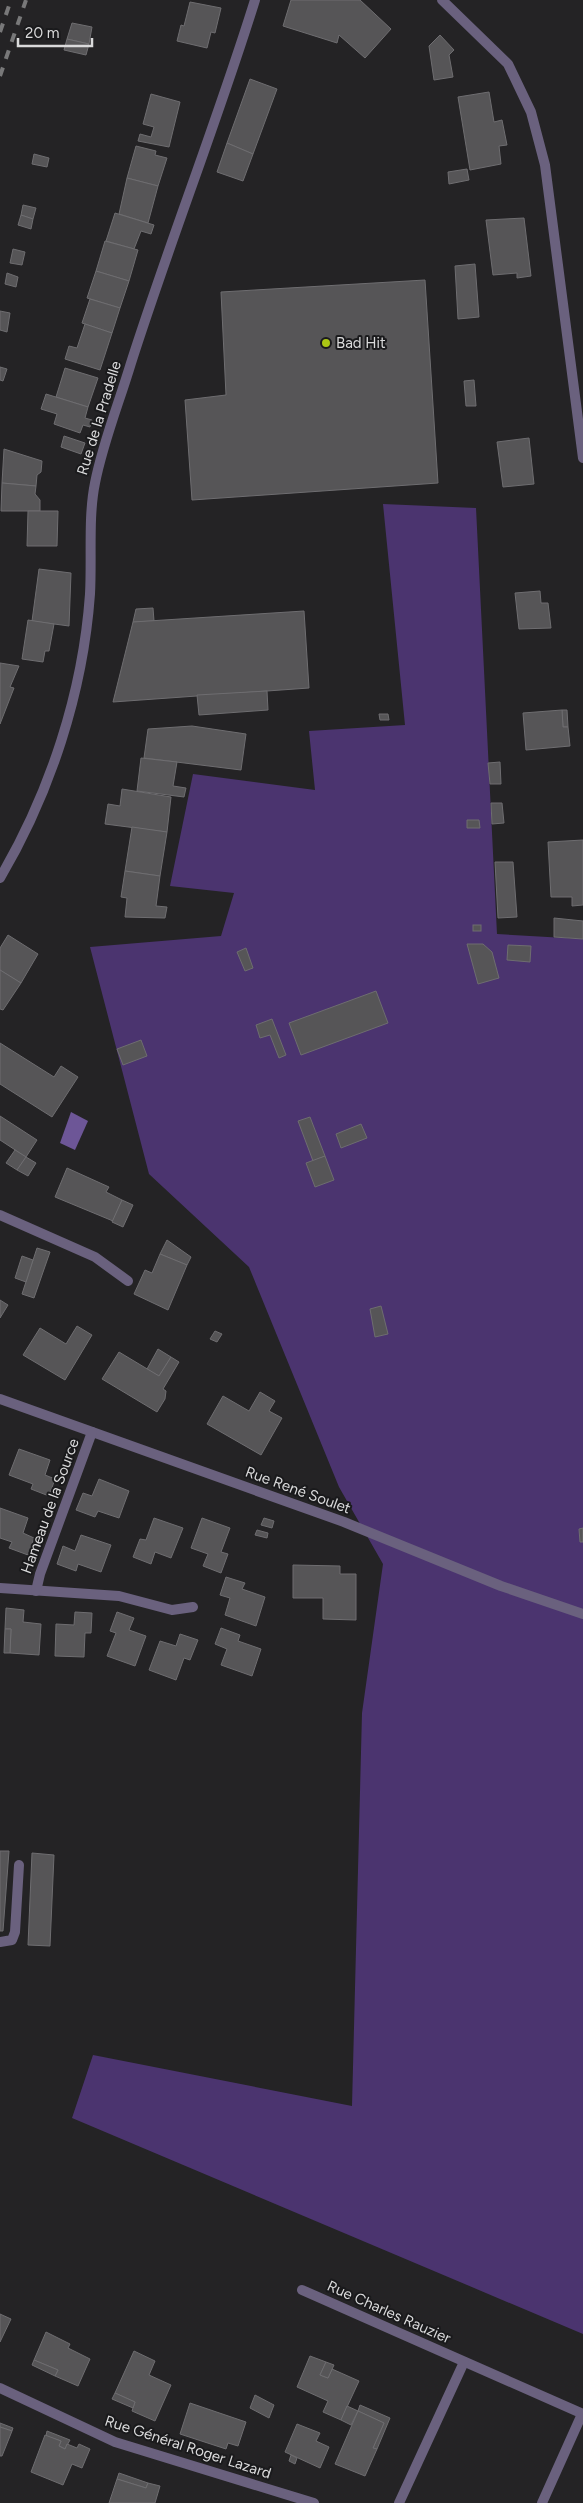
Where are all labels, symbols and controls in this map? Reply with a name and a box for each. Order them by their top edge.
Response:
scale bar [18,15,91,47]
text: 20 m [25,24,59,42]
place label: Bad Hit [336,334,386,352]
marker: Bad Hit [320,337,332,349]
street label: Rue de la Pradelle [73,359,125,477]
street label: Hameau de la Source [17,1436,83,1576]
street label: Rue René Soulet [243,1463,354,1518]
street label: Rue Charles Rauzier [324,2277,454,2347]
street label: Rue Général Roger Lazard [103,2412,273,2482]

